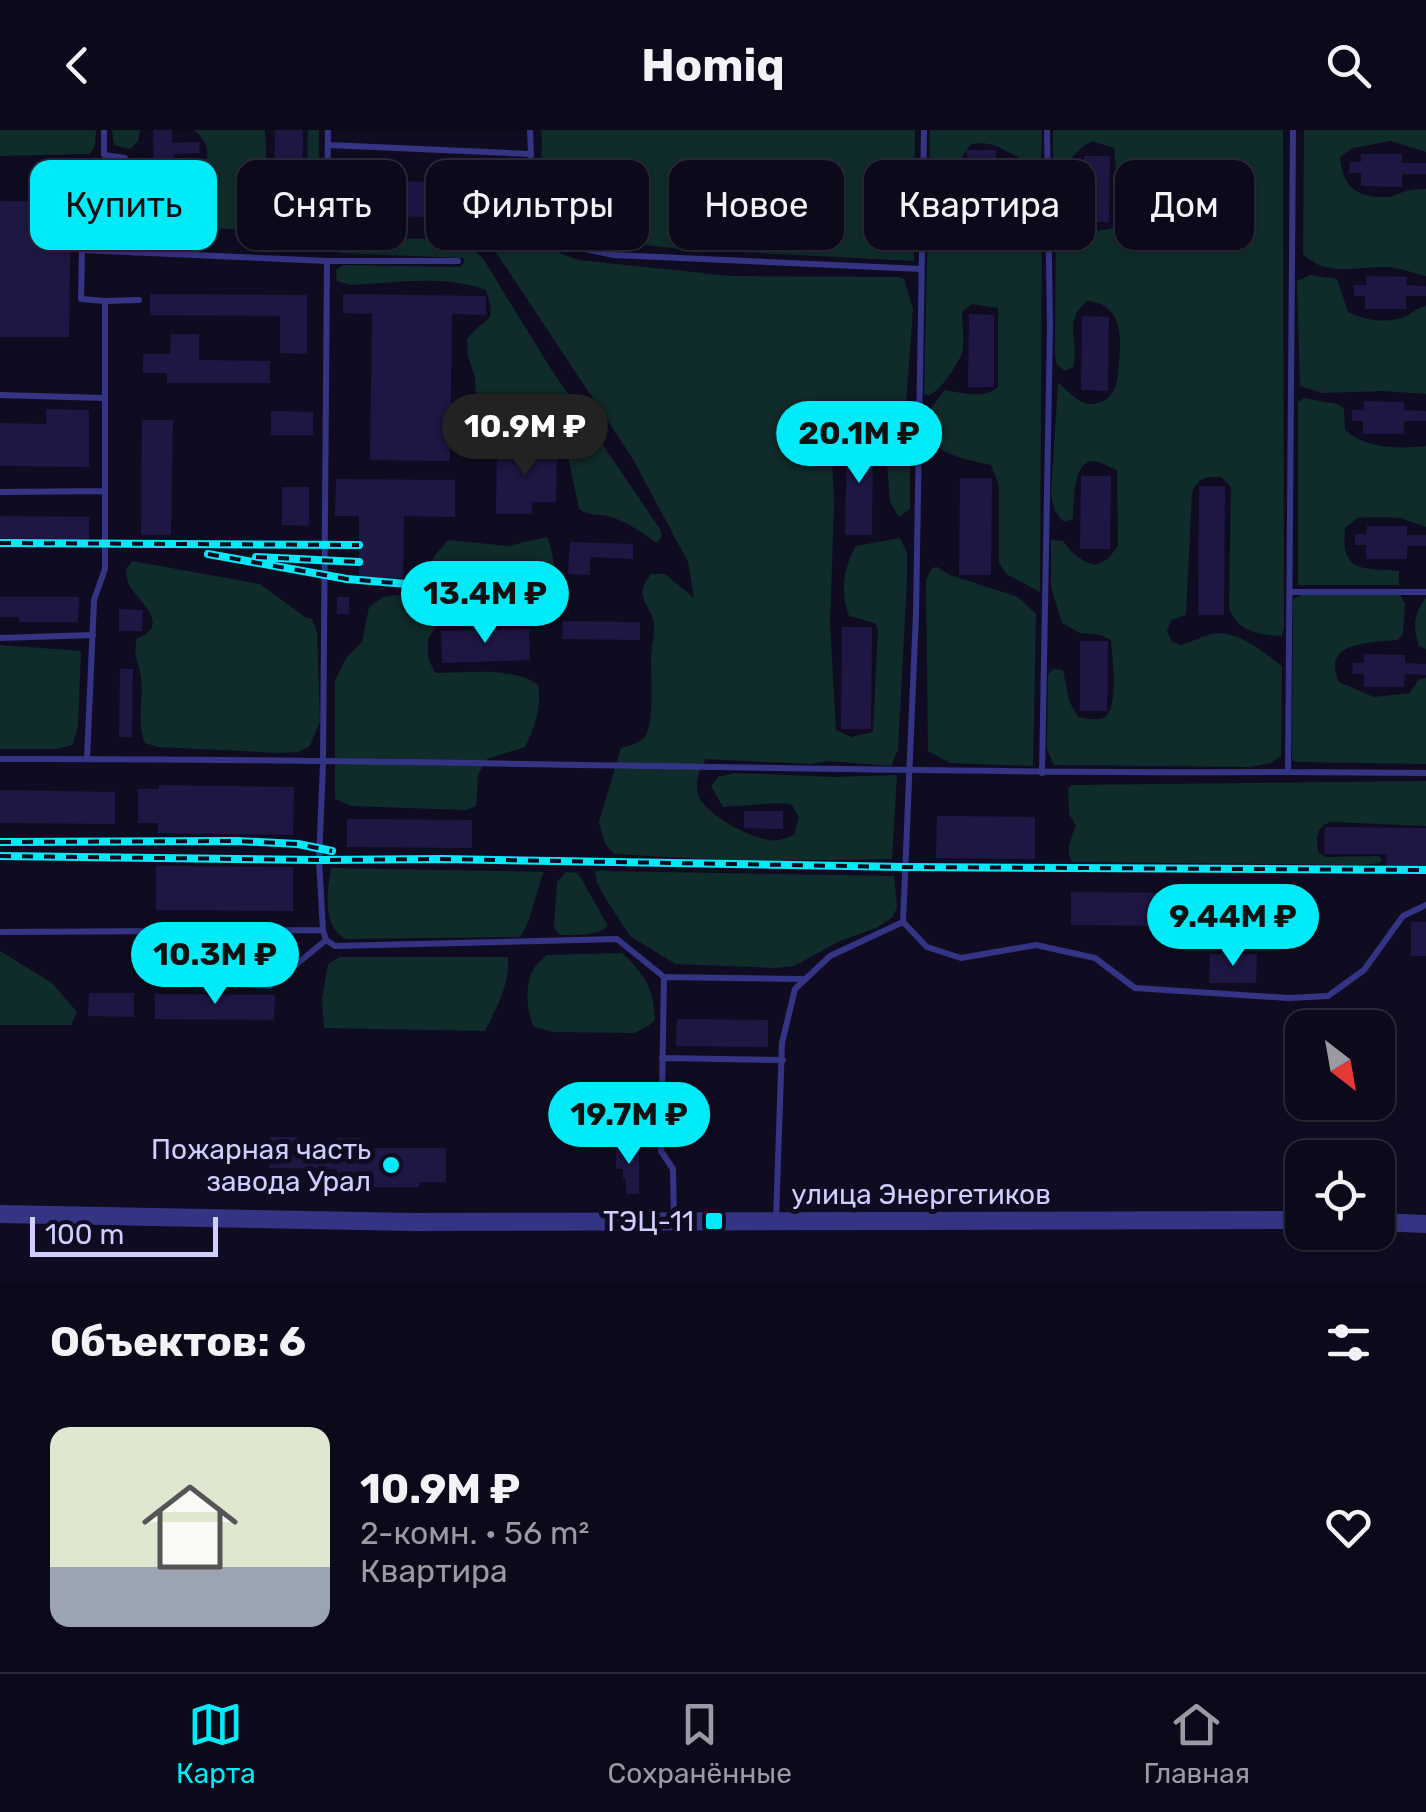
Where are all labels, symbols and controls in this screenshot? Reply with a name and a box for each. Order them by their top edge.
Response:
icon: back [50,38,105,93]
icon: search [1321,38,1376,93]
text: Homiq [641,39,785,92]
chip: Купить [30,160,217,250]
chip: Снять [237,160,406,250]
chip: Фильтры [426,160,649,250]
chip: Новое [669,160,844,250]
chip: Квартира [864,160,1095,250]
chip: Дом [1115,160,1254,250]
pin: 10.9M ₽ [433,394,617,479]
pin: 20.1M ₽ [767,401,951,486]
text: 10.9M ₽ [464,407,586,445]
text: 20.1M ₽ [798,414,920,452]
pin: 13.4M ₽ [393,561,577,646]
text: 13.4M ₽ [423,574,547,612]
pin: 9.44M ₽ [1141,884,1325,969]
text: 9.44M ₽ [1169,897,1297,935]
pin: 10.3M ₽ [123,922,307,1007]
text: 10.3M ₽ [153,935,277,973]
north arrow [1285,1010,1395,1120]
map controls [1285,1010,1395,1250]
pin: 19.7M ₽ [537,1082,721,1167]
text: 19.7M ₽ [570,1095,688,1133]
place label: Пожарная часть завода Урал [151,1133,371,1198]
button: locate [1285,1140,1395,1250]
marker: Пожарная часть завода Урал [380,1154,402,1176]
street label: улица Энергетиков [791,1178,1051,1211]
place label: ТЭЦ-11 [603,1205,694,1238]
marker: ТЭЦ-11 [703,1210,725,1232]
scale bar [30,1212,218,1256]
text: 100 m [45,1218,124,1251]
icon: filters [1321,1315,1376,1370]
text: Объектов: 6 [50,1317,306,1367]
text: 10.9M ₽ [360,1464,520,1514]
icon: home [130,1467,250,1587]
icon: heart [1321,1500,1376,1555]
text: 2-комн. · 56 m² [360,1514,589,1552]
text: Квартира [360,1552,508,1590]
tab: Карта [176,1697,256,1790]
tab: Сохранённые [608,1697,792,1790]
tab: Главная [1144,1697,1250,1790]

